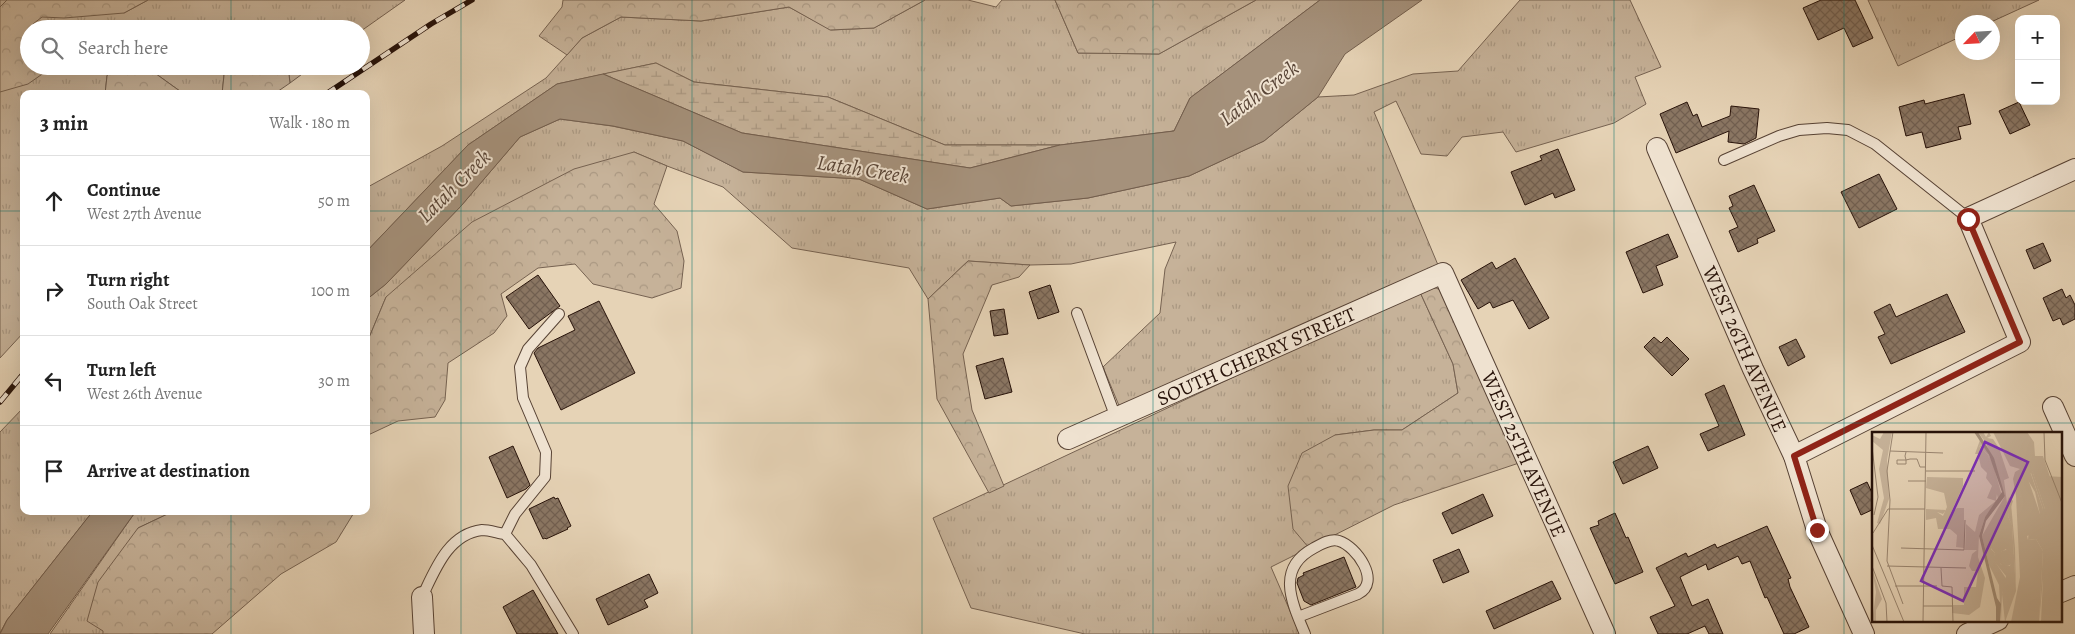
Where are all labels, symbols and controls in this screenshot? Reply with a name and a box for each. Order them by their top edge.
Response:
north arrow [1955,15,2000,60]
map controls [2015,15,2060,105]
button: + [2015,15,2060,60]
search box [20,20,370,75]
icon: search [38,34,66,62]
text: Search here [78,35,168,61]
water label: Latah Creek [1214,54,1304,132]
button: − [2015,60,2060,105]
text: 3 min [40,109,88,137]
text: Walk · 180 m [269,112,350,134]
water label: Latah Creek [411,143,497,229]
water label: Latah Creek [815,148,911,190]
text: Continue [87,177,161,203]
icon: ahead [40,187,68,215]
text: 50 m [318,190,350,212]
text: West 27th Avenue [87,203,202,225]
route start [1957,208,1980,231]
street label: WEST 26TH AVENUE [1695,261,1793,437]
text: Turn right [87,267,169,293]
icon: right [40,277,68,305]
text: 100 m [311,280,350,302]
text: South Oak Street [87,293,198,315]
street label: SOUTH CHERRY STREET [1153,300,1360,412]
text: Turn left [87,357,156,383]
street label: WEST 25TH AVENUE [1474,366,1572,541]
icon: left [40,367,68,395]
text: 30 m [318,370,350,392]
text: West 26th Avenue [87,383,202,405]
inset map [1872,432,2062,622]
icon: arrive [40,457,68,485]
text: Arrive at destination [87,458,250,484]
route end [1806,519,1829,542]

